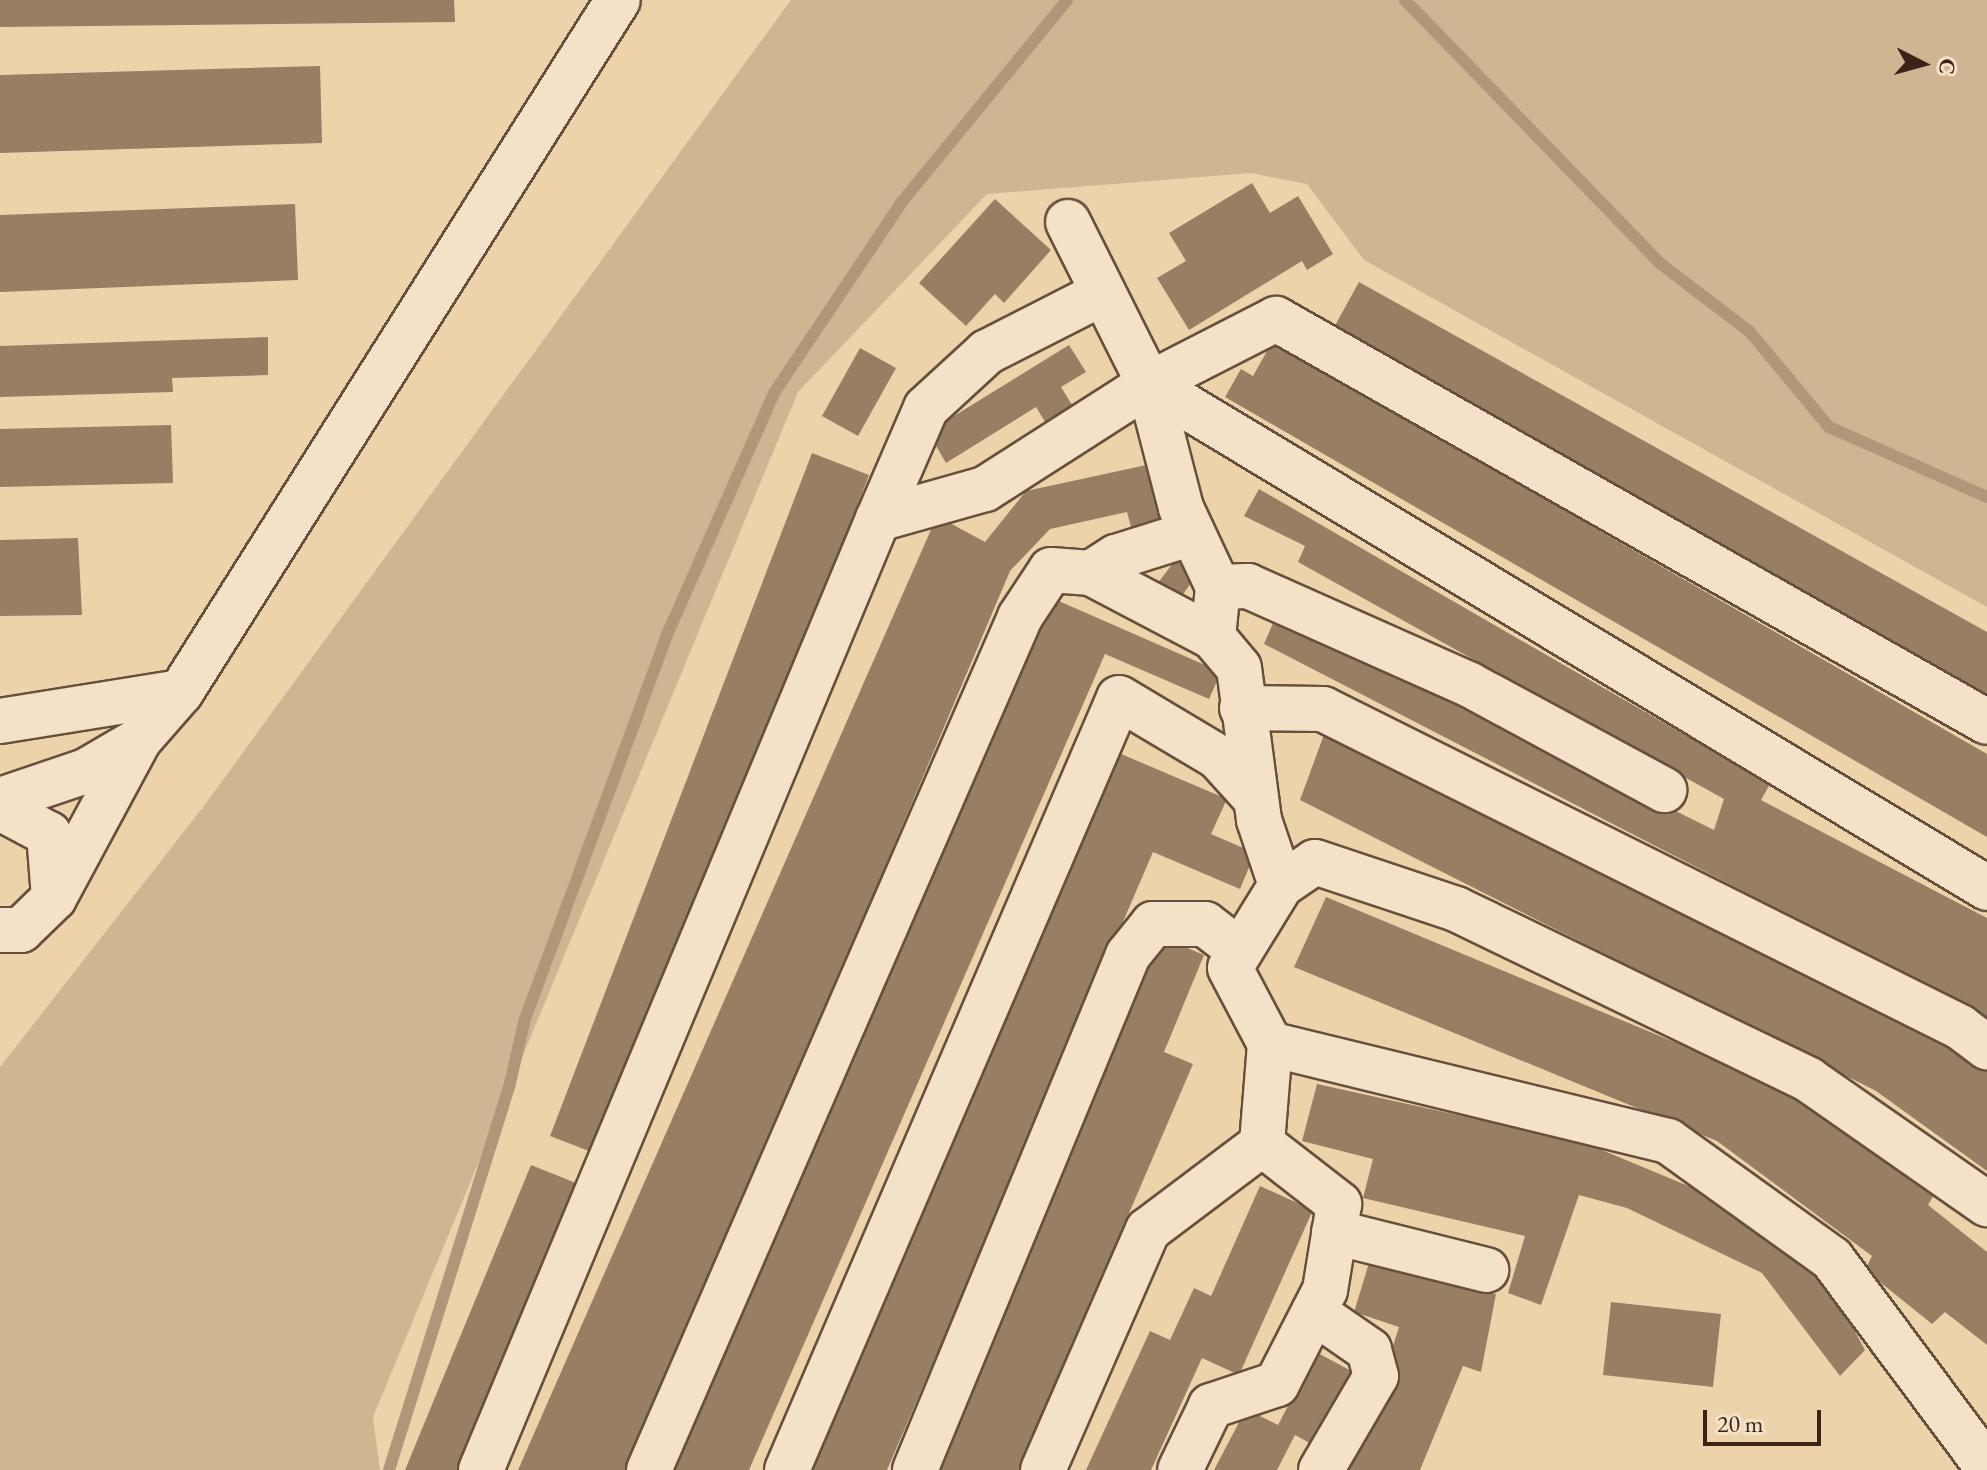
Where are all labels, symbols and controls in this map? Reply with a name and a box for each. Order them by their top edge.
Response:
north arrow [1883,24,1963,104]
text: С [1932,57,1963,76]
scale bar [1707,1394,1825,1444]
text: 20 m [1717,1408,1764,1439]

